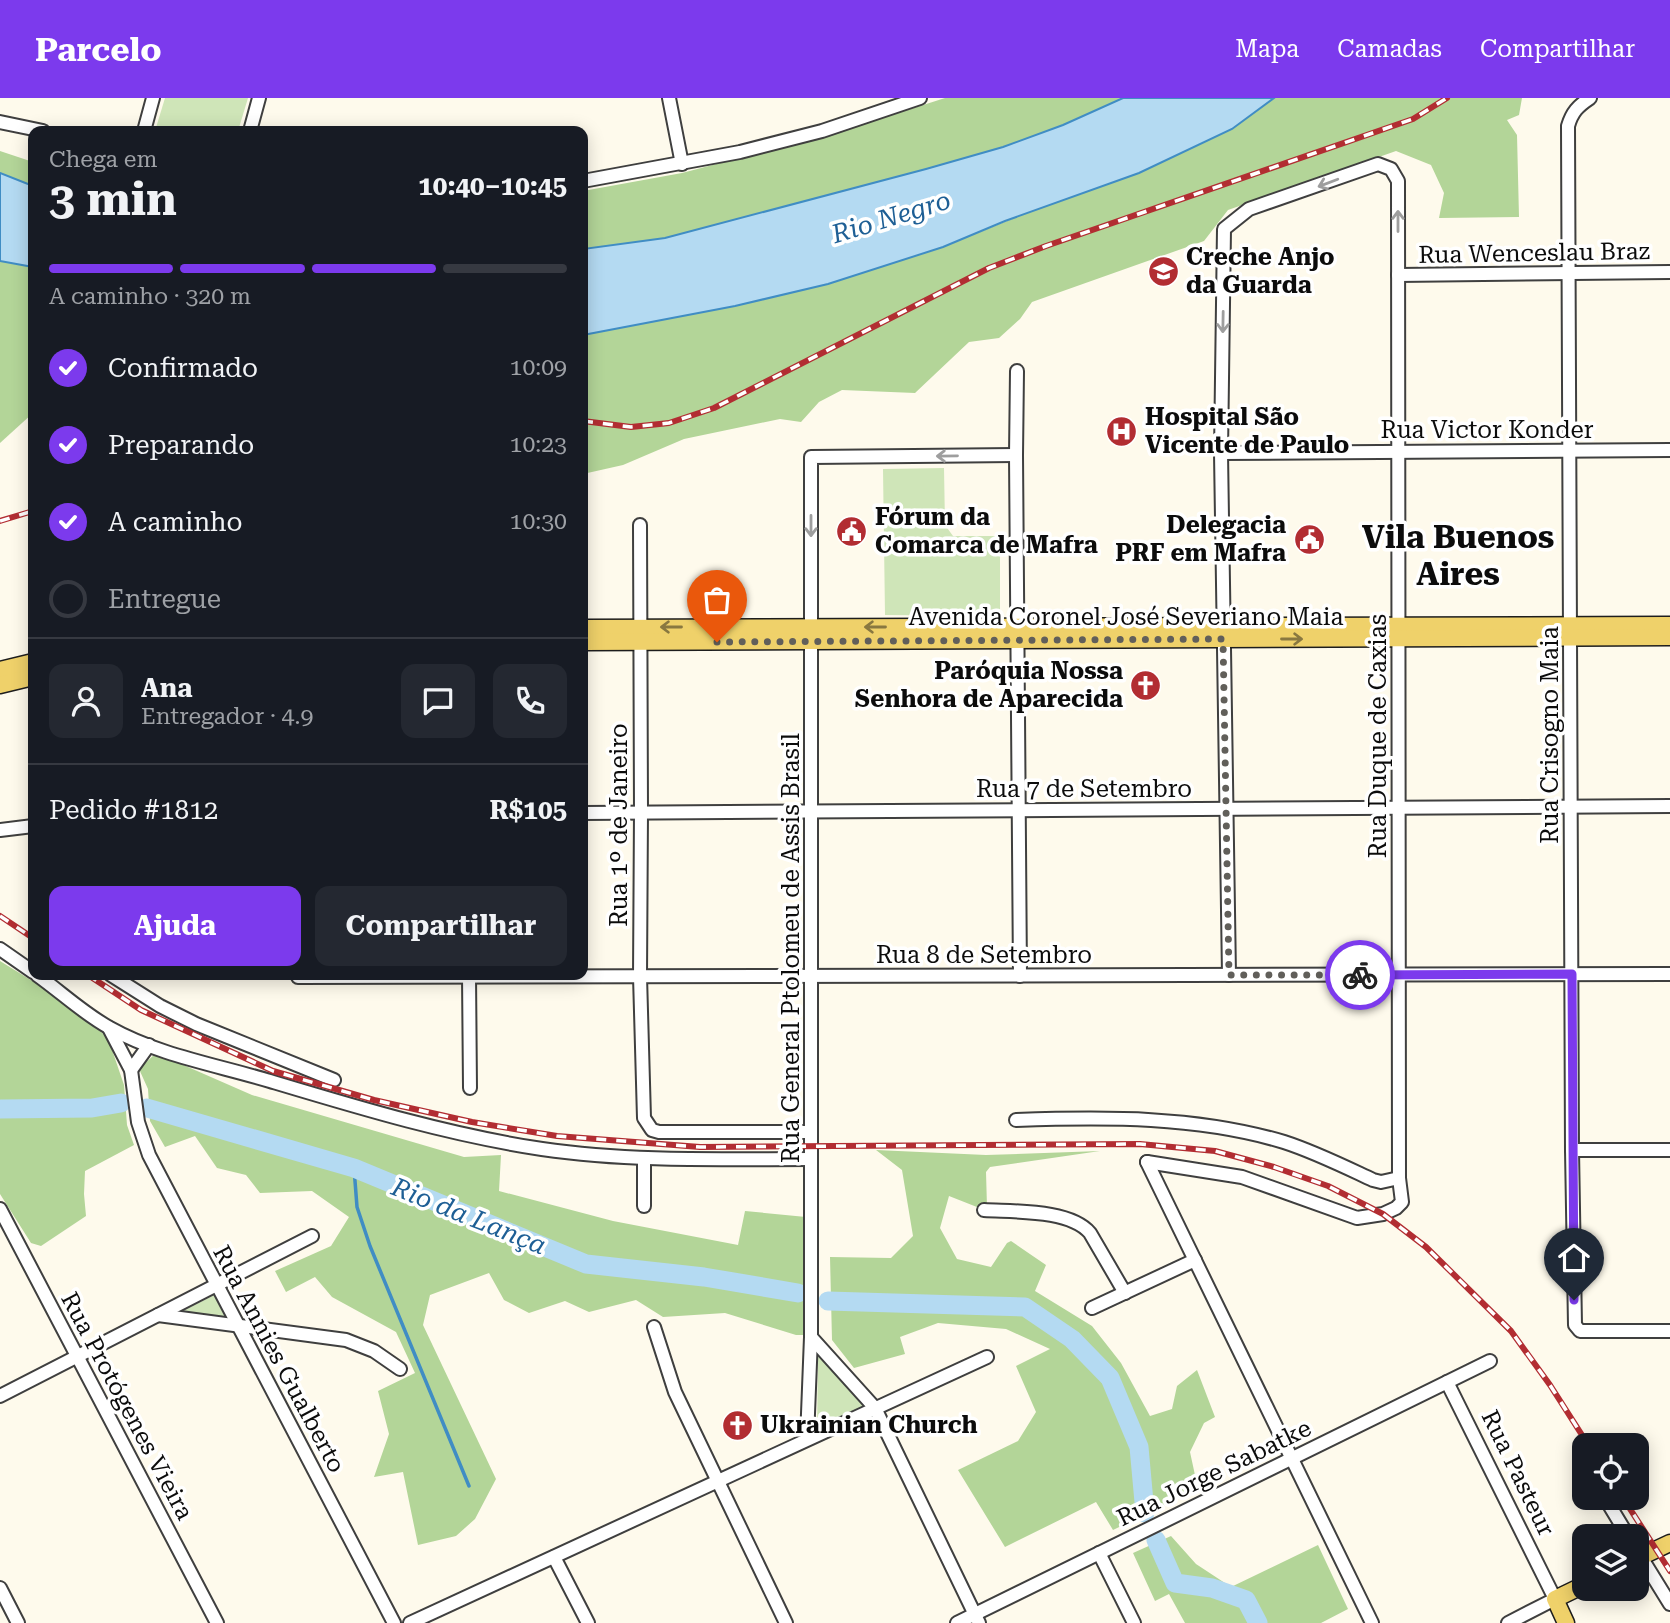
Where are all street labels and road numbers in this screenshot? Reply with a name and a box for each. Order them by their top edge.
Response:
street label: Rua Wenceslau Braz [1418,237,1650,269]
street label: Rua Victor Konder [1380,416,1594,444]
street label: Avenida Coronel José Severiano Maia [909,603,1344,631]
street label: Rua Duque de Caxias [1364,614,1392,858]
street label: Rua Crisogno Maia [1536,626,1564,844]
street label: Rua 1º de Janeiro [605,723,633,927]
street label: Rua General Ptolomeu de Assis Brasil [777,733,805,1163]
street label: Rua 7 de Setembro [976,775,1192,803]
street label: Rua 8 de Setembro [876,941,1092,969]
street label: Rua Annies Gualberto [207,1241,351,1477]
street label: Rua Protógenes Vieira [55,1287,199,1525]
street label: Rua Pasteur [1476,1406,1560,1540]
street label: Rua Jorge Sabatke [1112,1414,1316,1532]

